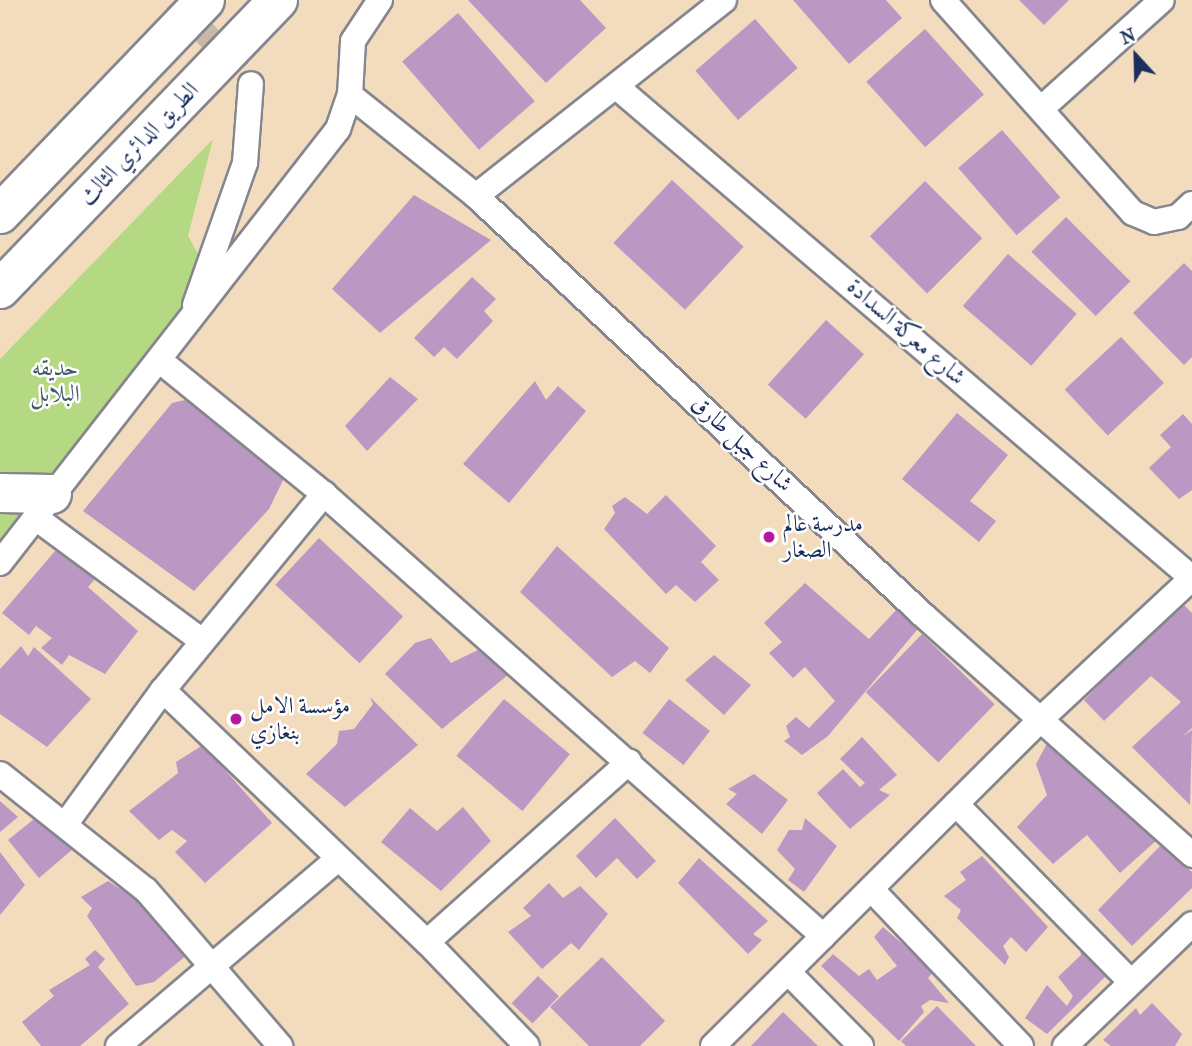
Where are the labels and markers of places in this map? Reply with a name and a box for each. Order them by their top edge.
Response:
place label: مدرسة عالم الصغار [783,510,863,564]
marker: مدرسة عالم الصغار [761,529,777,545]
place label: مؤسسة الامل بنغازي [250,692,350,746]
marker: مؤسسة الامل بنغازي [228,711,244,727]

